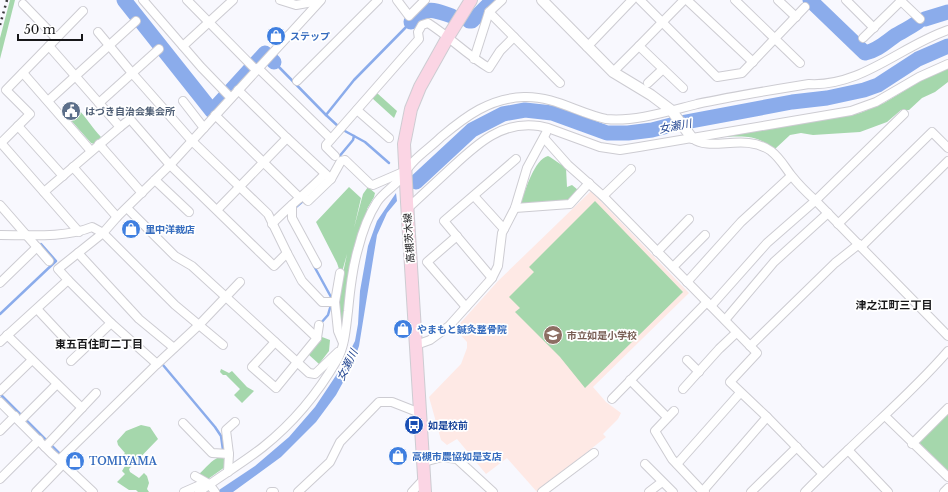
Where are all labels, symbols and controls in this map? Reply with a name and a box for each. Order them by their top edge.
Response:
scale bar [18,16,82,42]
text: 50 m [24,22,56,37]
shop icon: ステップ [265,25,287,47]
place label: ステップ [290,30,330,43]
public building icon: はづき自治会集会所 [60,100,82,122]
place label: はづき自治会集会所 [85,105,175,118]
water label: 女瀬川 [657,116,694,136]
street label: 高槻茨木線 [401,213,417,263]
shop icon: 里中洋裁店 [120,218,142,240]
place label: 里中洋裁店 [145,223,195,236]
district label: 津之江町三丁目 [856,298,933,312]
shop icon: やまもと鍼灸整骨院 [392,318,414,340]
place label: やまもと鍼灸整骨院 [417,323,507,336]
school or university icon: 市立如是小学校 [542,324,564,346]
place label: 市立如是小学校 [567,329,637,342]
district label: 東五百住町二丁目 [55,337,143,351]
water label: 女瀬川 [333,346,361,383]
bus stop icon: 如是校前 [403,414,425,436]
place label: 如是校前 [428,419,468,432]
shop icon: 高槻市農協如是支店 [387,445,409,467]
shop icon: TOMIYAMA [64,450,86,472]
place label: 高槻市農協如是支店 [412,450,502,463]
place label: TOMIYAMA [89,455,158,468]

